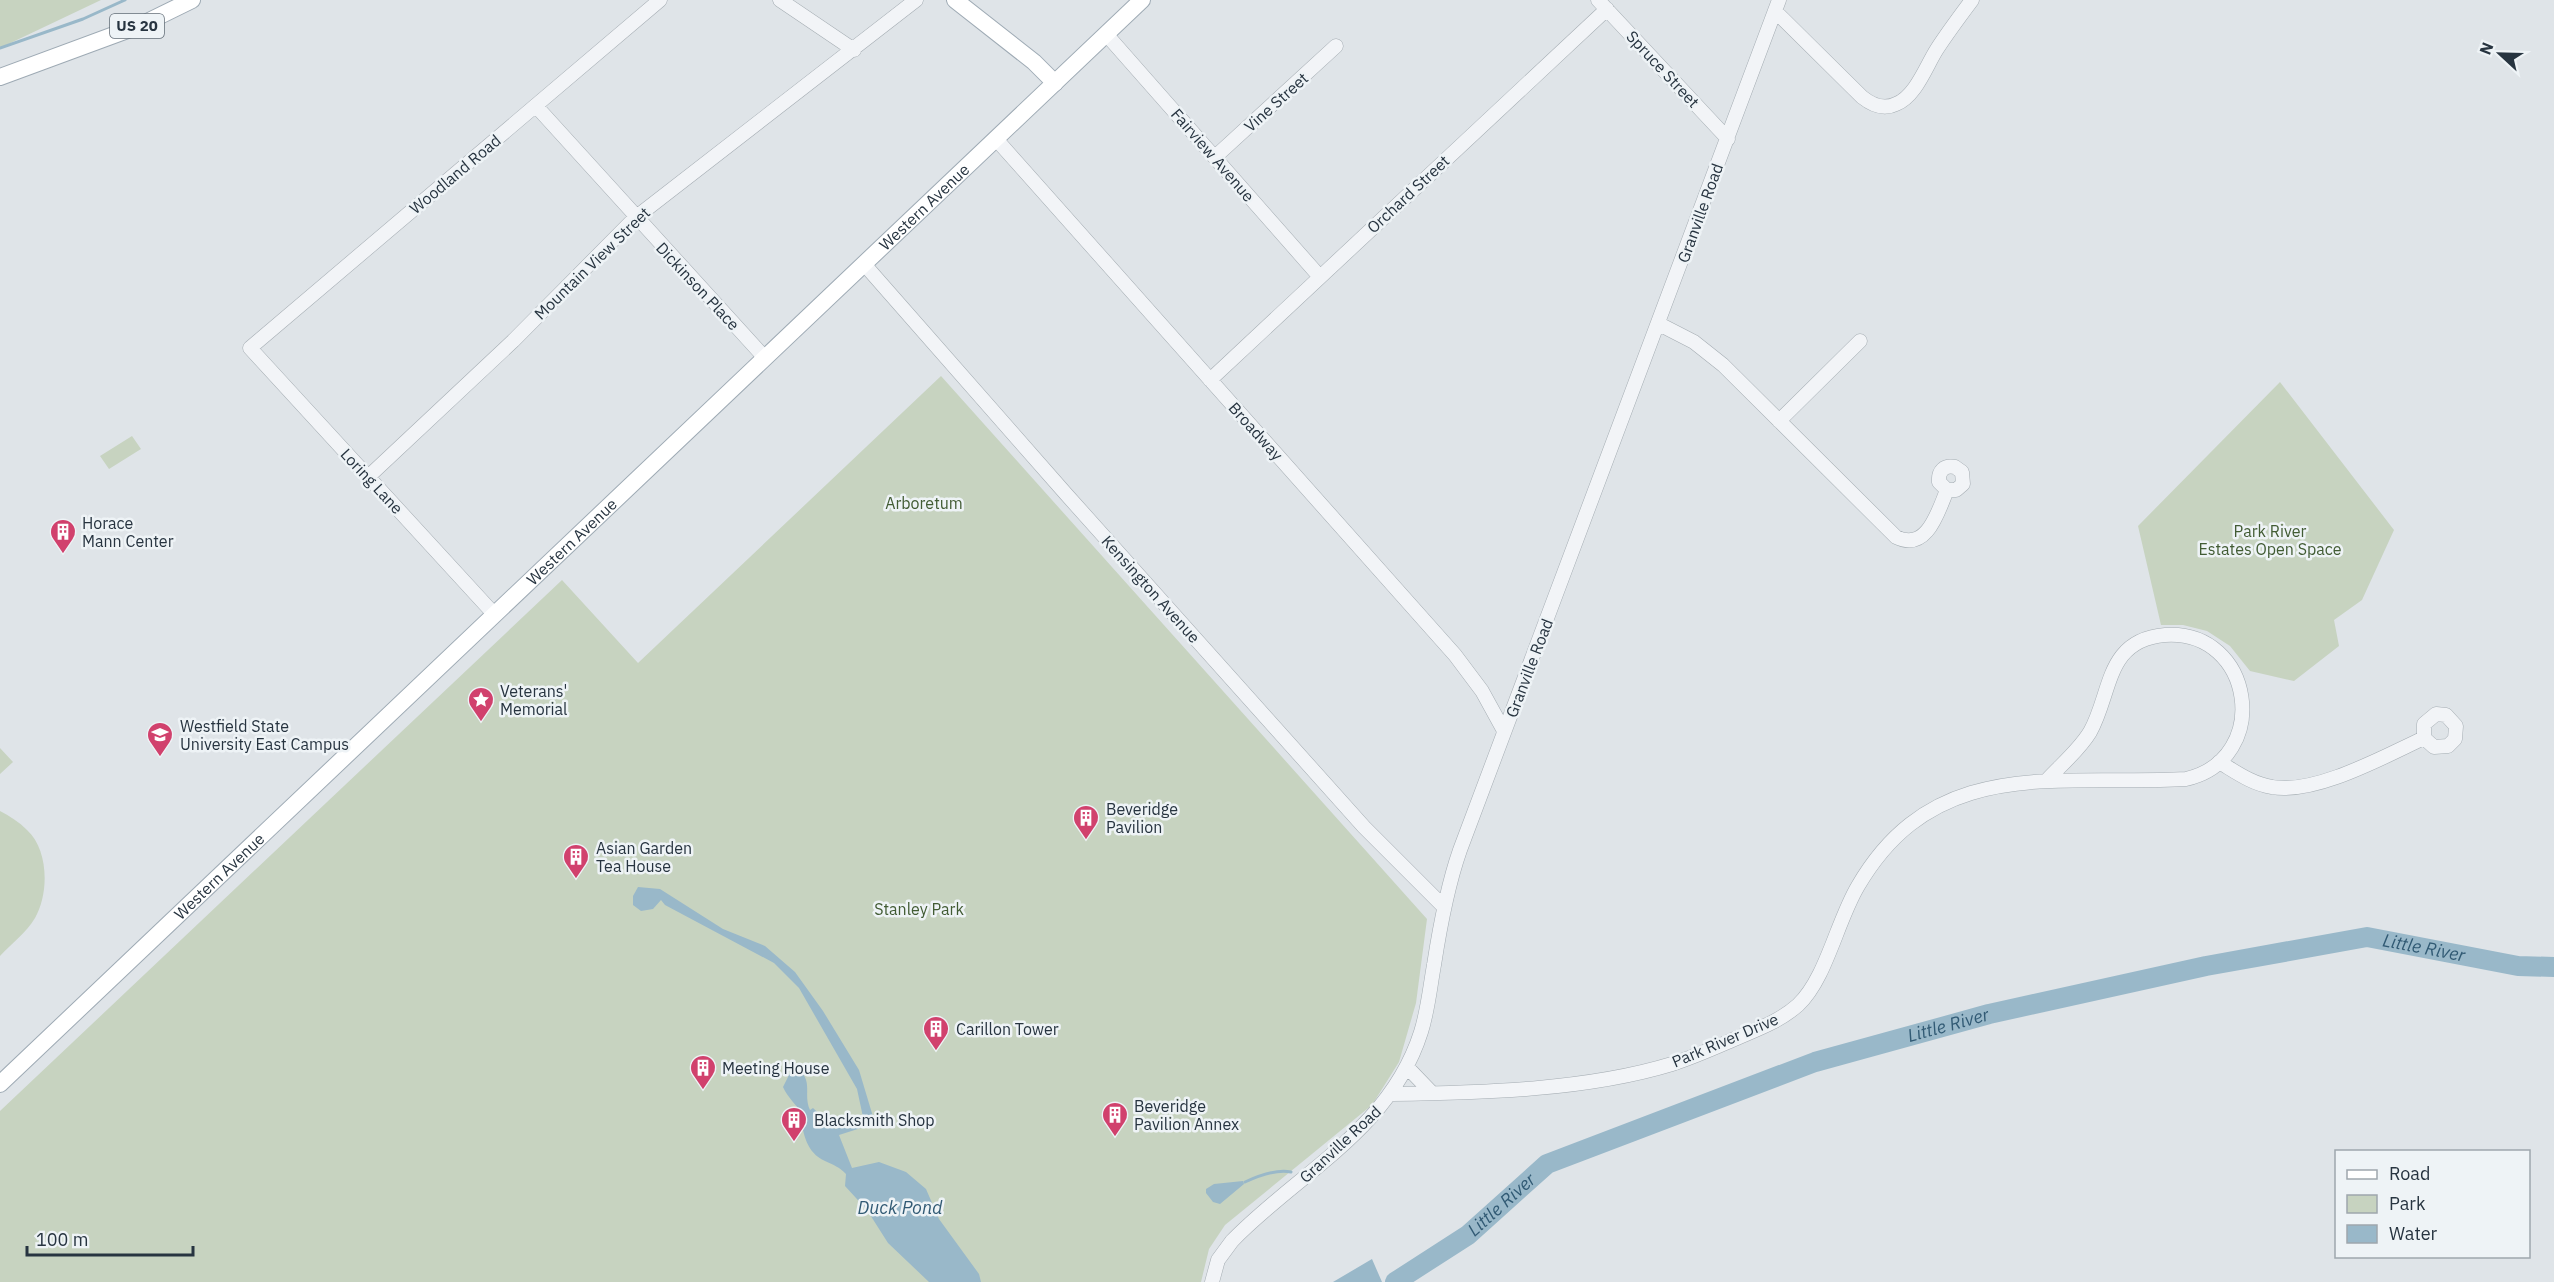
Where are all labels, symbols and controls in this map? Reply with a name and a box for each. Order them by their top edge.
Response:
road number: US 20 [110,14,164,38]
north arrow [2470,24,2530,84]
street label: Spruce Street [1622,26,1704,112]
text: N [2475,39,2498,58]
street label: Vine Street [1240,68,1312,136]
street label: Fairview Avenue [1167,104,1259,206]
street label: Woodland Road [405,130,505,218]
street label: Orchard Street [1363,151,1453,237]
street label: Western Avenue [875,159,974,254]
street label: Granville Road [1673,161,1727,265]
street label: Mountain View Street [530,202,654,324]
street label: Dickinson Place [652,238,744,334]
street label: Broadway [1225,398,1287,464]
street label: Loring Lane [337,444,408,518]
park label: Arboretum [885,493,963,513]
street label: Western Avenue [522,494,621,589]
place label: Horace Mann Center [82,513,174,551]
building icon: Horace Mann Center [48,517,78,555]
park label: Park River Estates Open Space [2198,521,2342,559]
street label: Kensington Avenue [1097,531,1205,647]
street label: Granville Road [1501,616,1557,720]
place label: Veterans' Memorial [500,681,567,719]
place icon: Veterans' Memorial [466,685,496,723]
place label: Westfield State University East Campus [180,716,349,754]
school or university icon: Westfield State University East Campus [145,720,175,758]
place label: Beveridge Pavilion [1106,799,1178,837]
building icon: Beveridge Pavilion [1071,803,1101,841]
street label: Western Avenue [170,828,269,924]
place label: Asian Garden Tea House [596,838,692,876]
building icon: Asian Garden Tea House [561,842,591,880]
park label: Stanley Park [874,899,964,919]
water label: Little River [2381,928,2468,967]
water label: Little River [1905,1002,1992,1047]
street label: Park River Drive [1669,1008,1781,1071]
building icon: Carillon Tower [921,1014,951,1052]
place label: Carillon Tower [956,1019,1059,1039]
building icon: Meeting House [688,1053,718,1091]
place label: Meeting House [722,1058,830,1078]
place label: Beveridge Pavilion Annex [1134,1096,1239,1134]
building icon: Beveridge Pavilion Annex [1100,1100,1130,1138]
street label: Granville Road [1295,1101,1385,1187]
building icon: Blacksmith Shop [779,1105,809,1143]
place label: Blacksmith Shop [814,1110,935,1130]
legend [2335,1150,2530,1258]
text: Road [2389,1162,2430,1185]
water label: Little River [1462,1168,1540,1241]
text: Park [2389,1192,2426,1215]
water label: Duck Pond [857,1196,943,1219]
scale bar [27,1219,194,1257]
text: Water [2389,1222,2438,1245]
text: 100 m [36,1228,88,1251]

